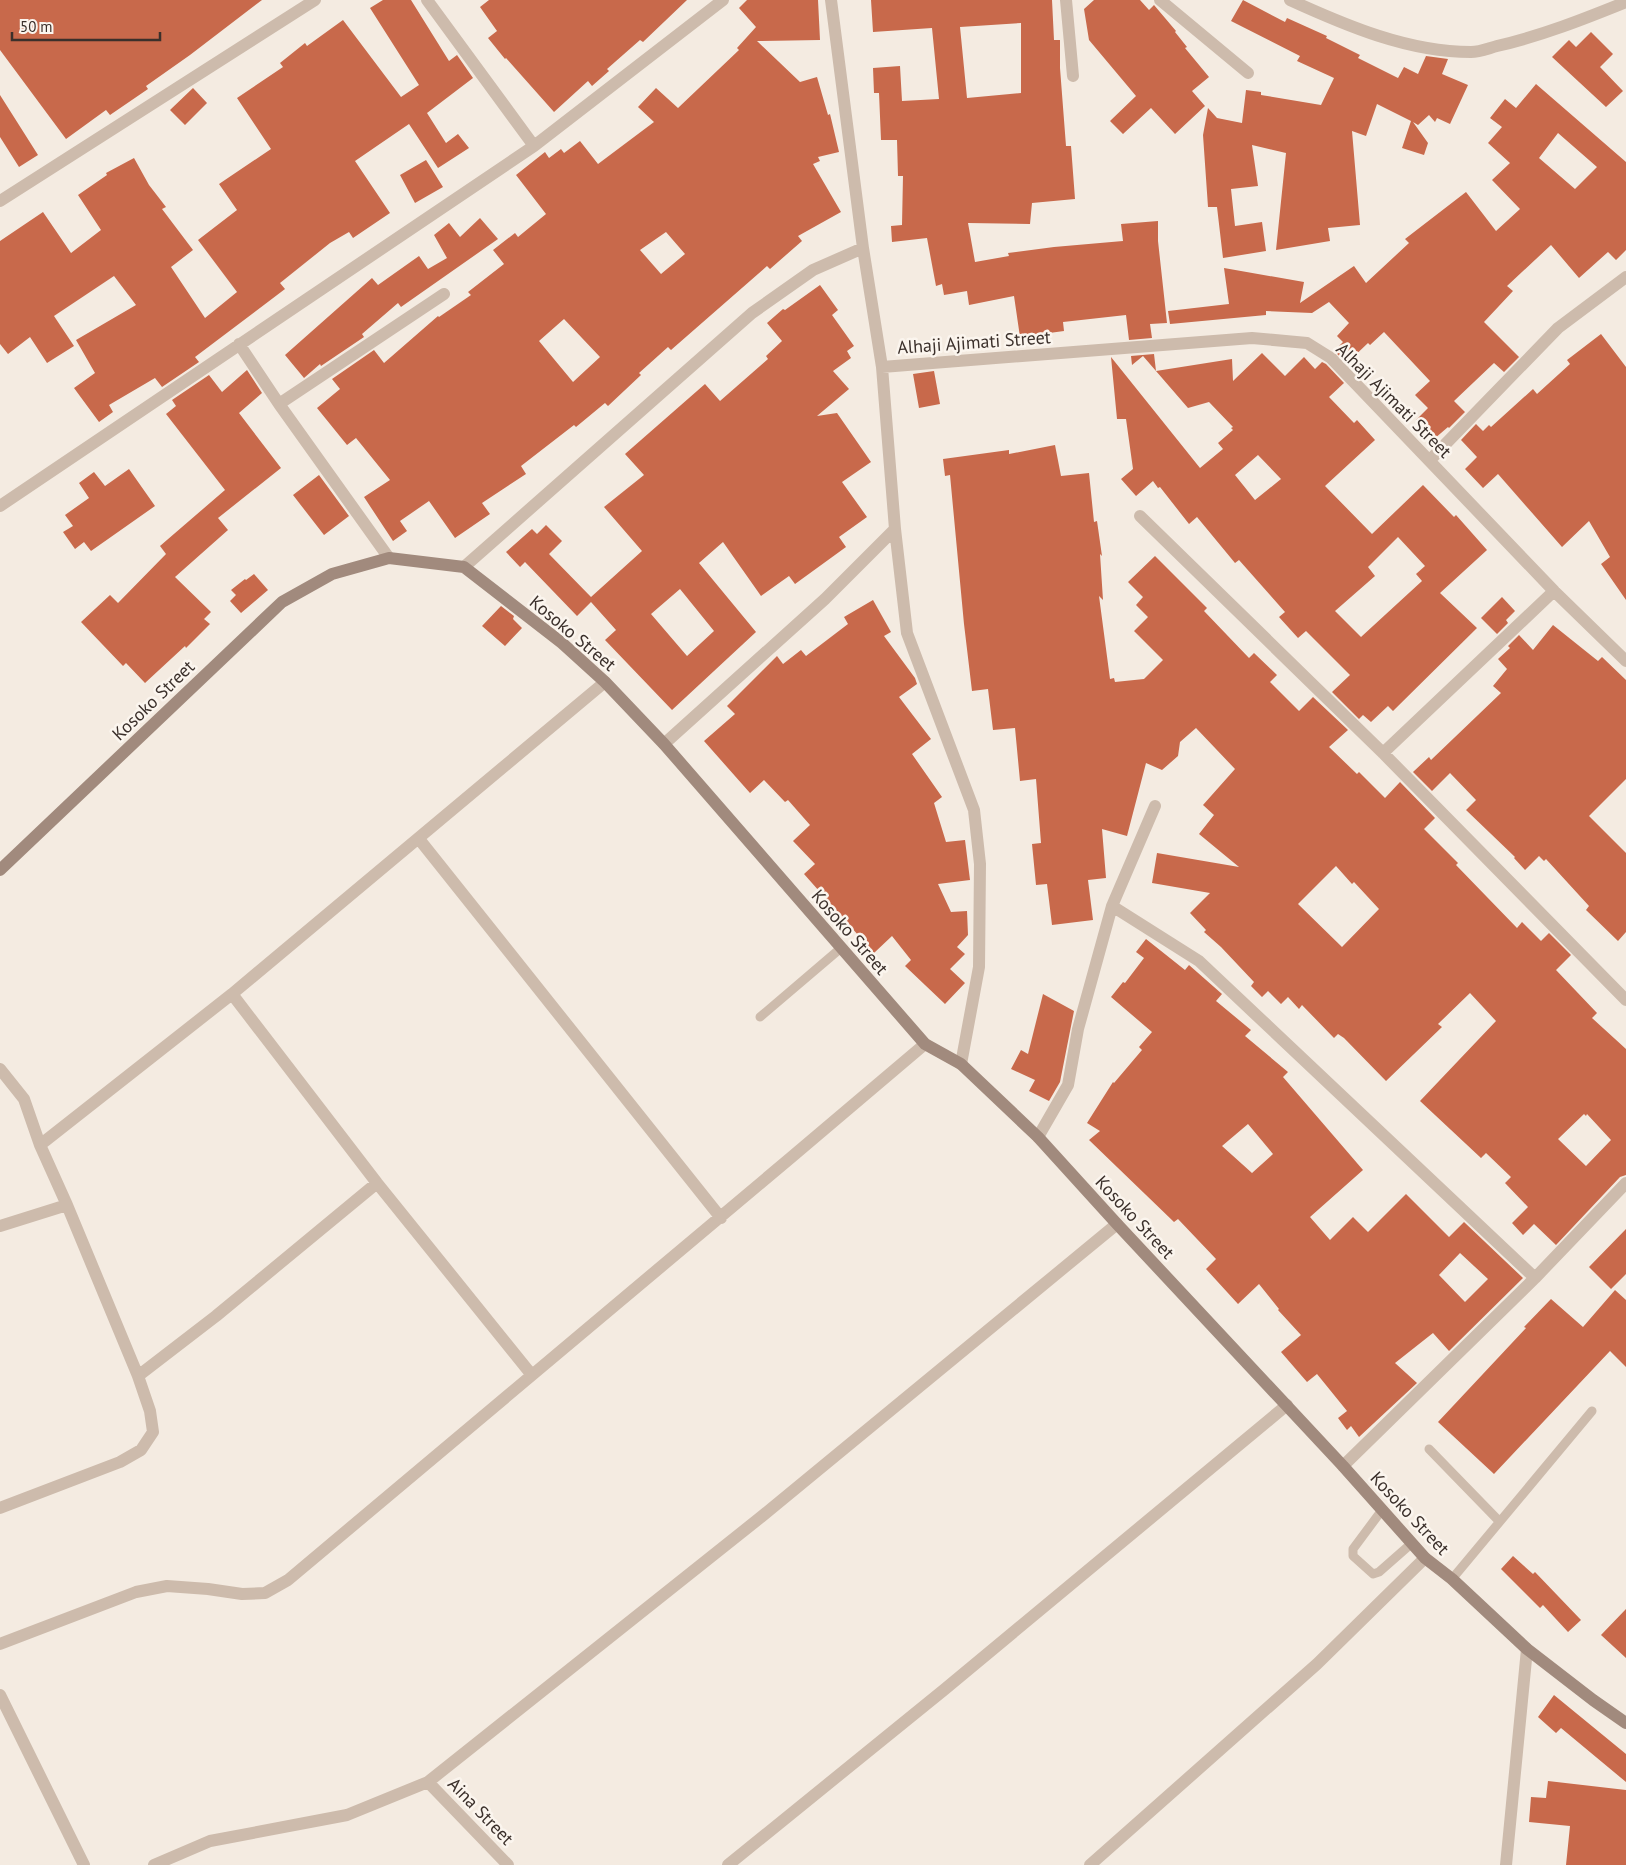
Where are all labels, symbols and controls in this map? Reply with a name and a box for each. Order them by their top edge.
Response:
scale bar [12,10,160,42]
text: 50 m [20,17,53,36]
street label: Alhaji Ajimati Street [896,325,1052,359]
street label: Alhaji Ajimati Street [1331,337,1457,463]
street label: Kosoko Street [525,590,621,676]
street label: Kosoko Street [107,655,199,745]
street label: Kosoko Street [807,885,893,979]
street label: Kosoko Street [1091,1170,1179,1264]
street label: Kosoko Street [1366,1466,1454,1560]
street label: Aina Street [443,1772,519,1850]

